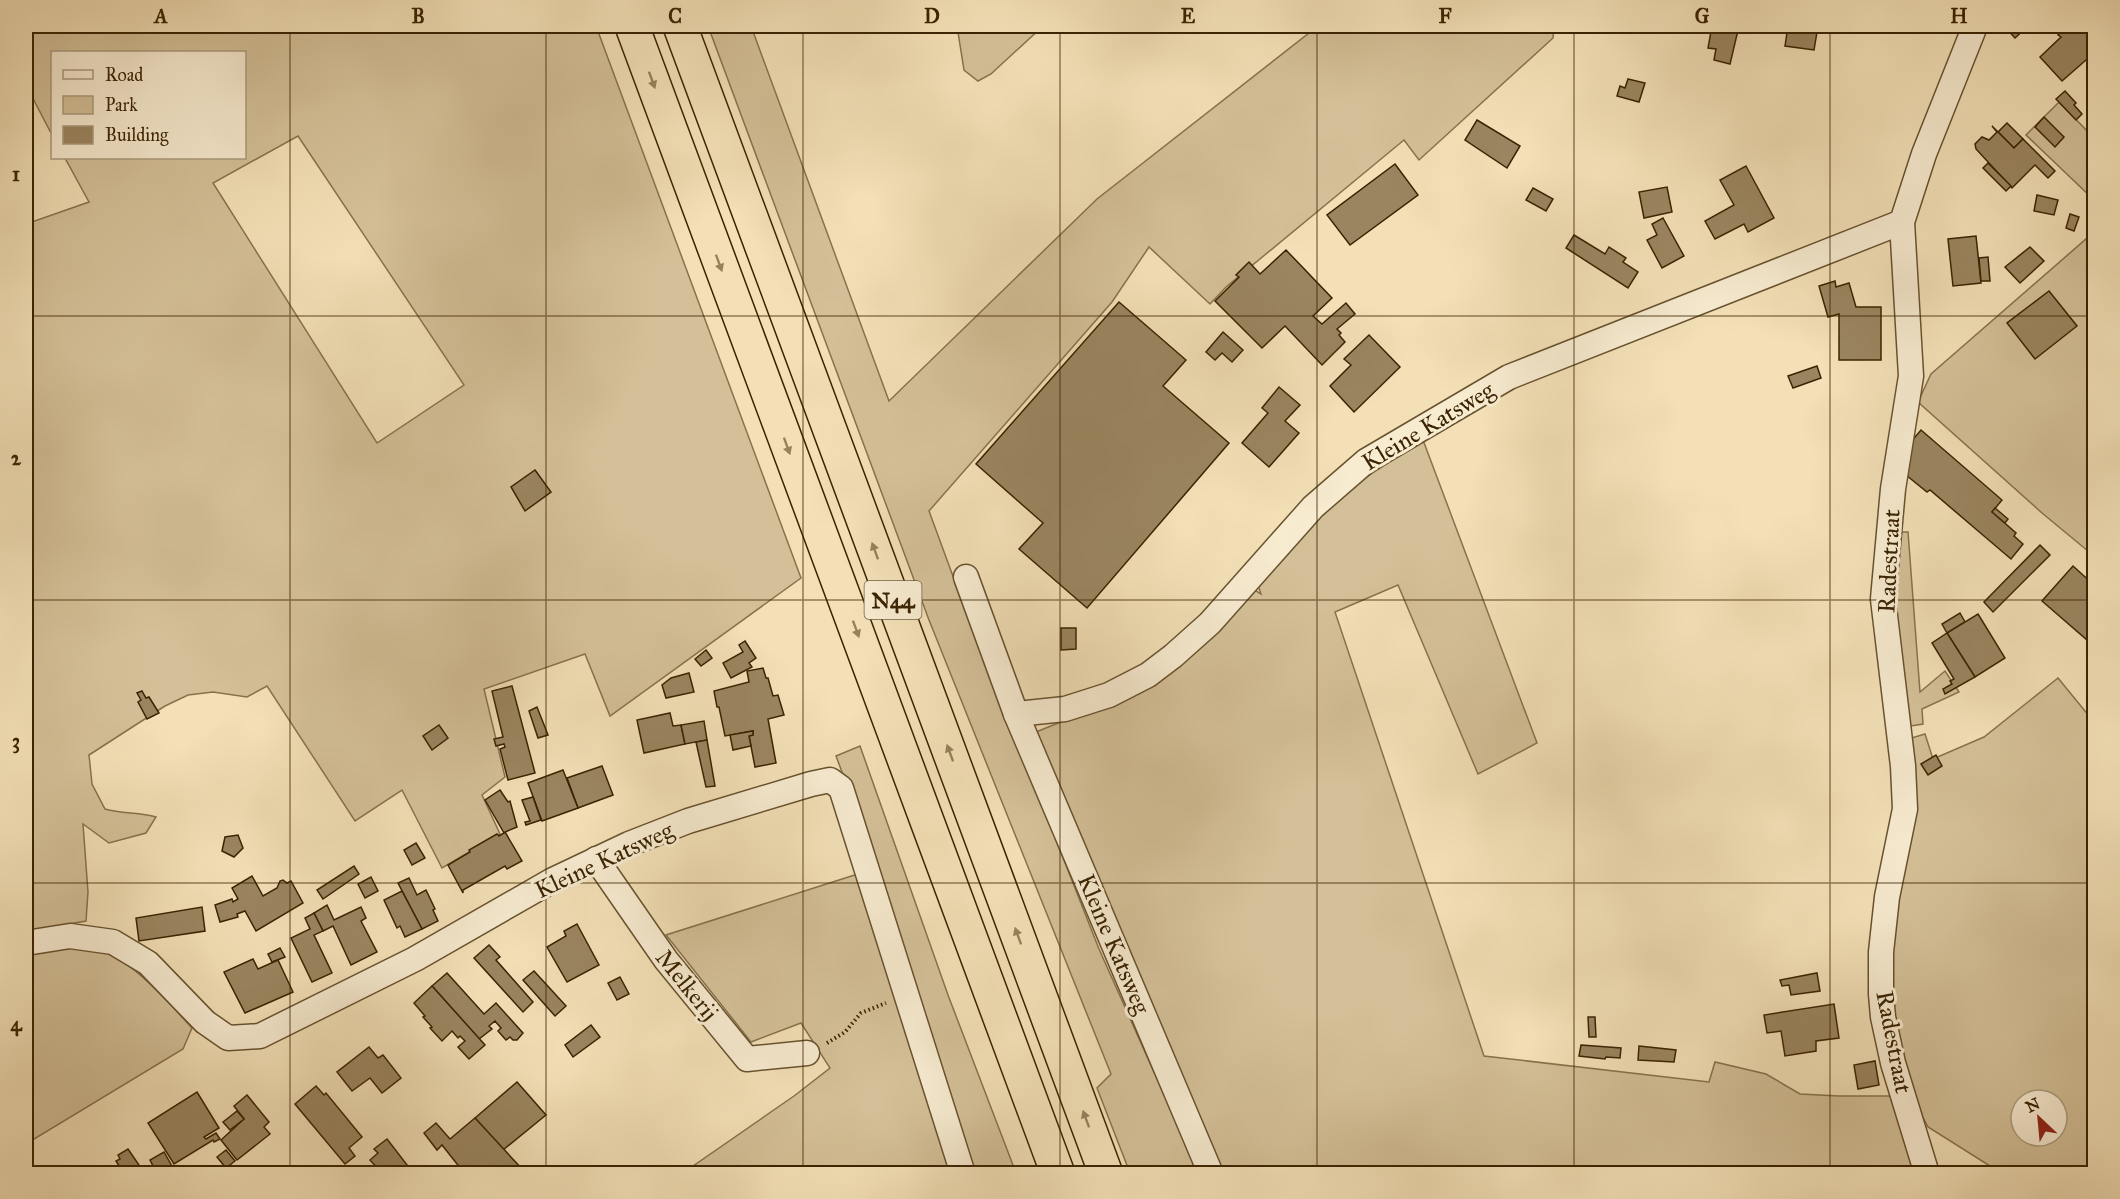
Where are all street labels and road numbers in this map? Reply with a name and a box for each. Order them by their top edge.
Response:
street label: Kleine Katsweg [1356,374,1500,477]
street label: Radestraat [1871,508,1907,614]
road number: N44 [864,581,922,619]
street label: Kleine Katsweg [530,815,679,905]
street label: Kleine Katsweg [1071,869,1157,1019]
street label: Melkerij [649,943,725,1027]
street label: Radestraat [1869,988,1919,1096]

